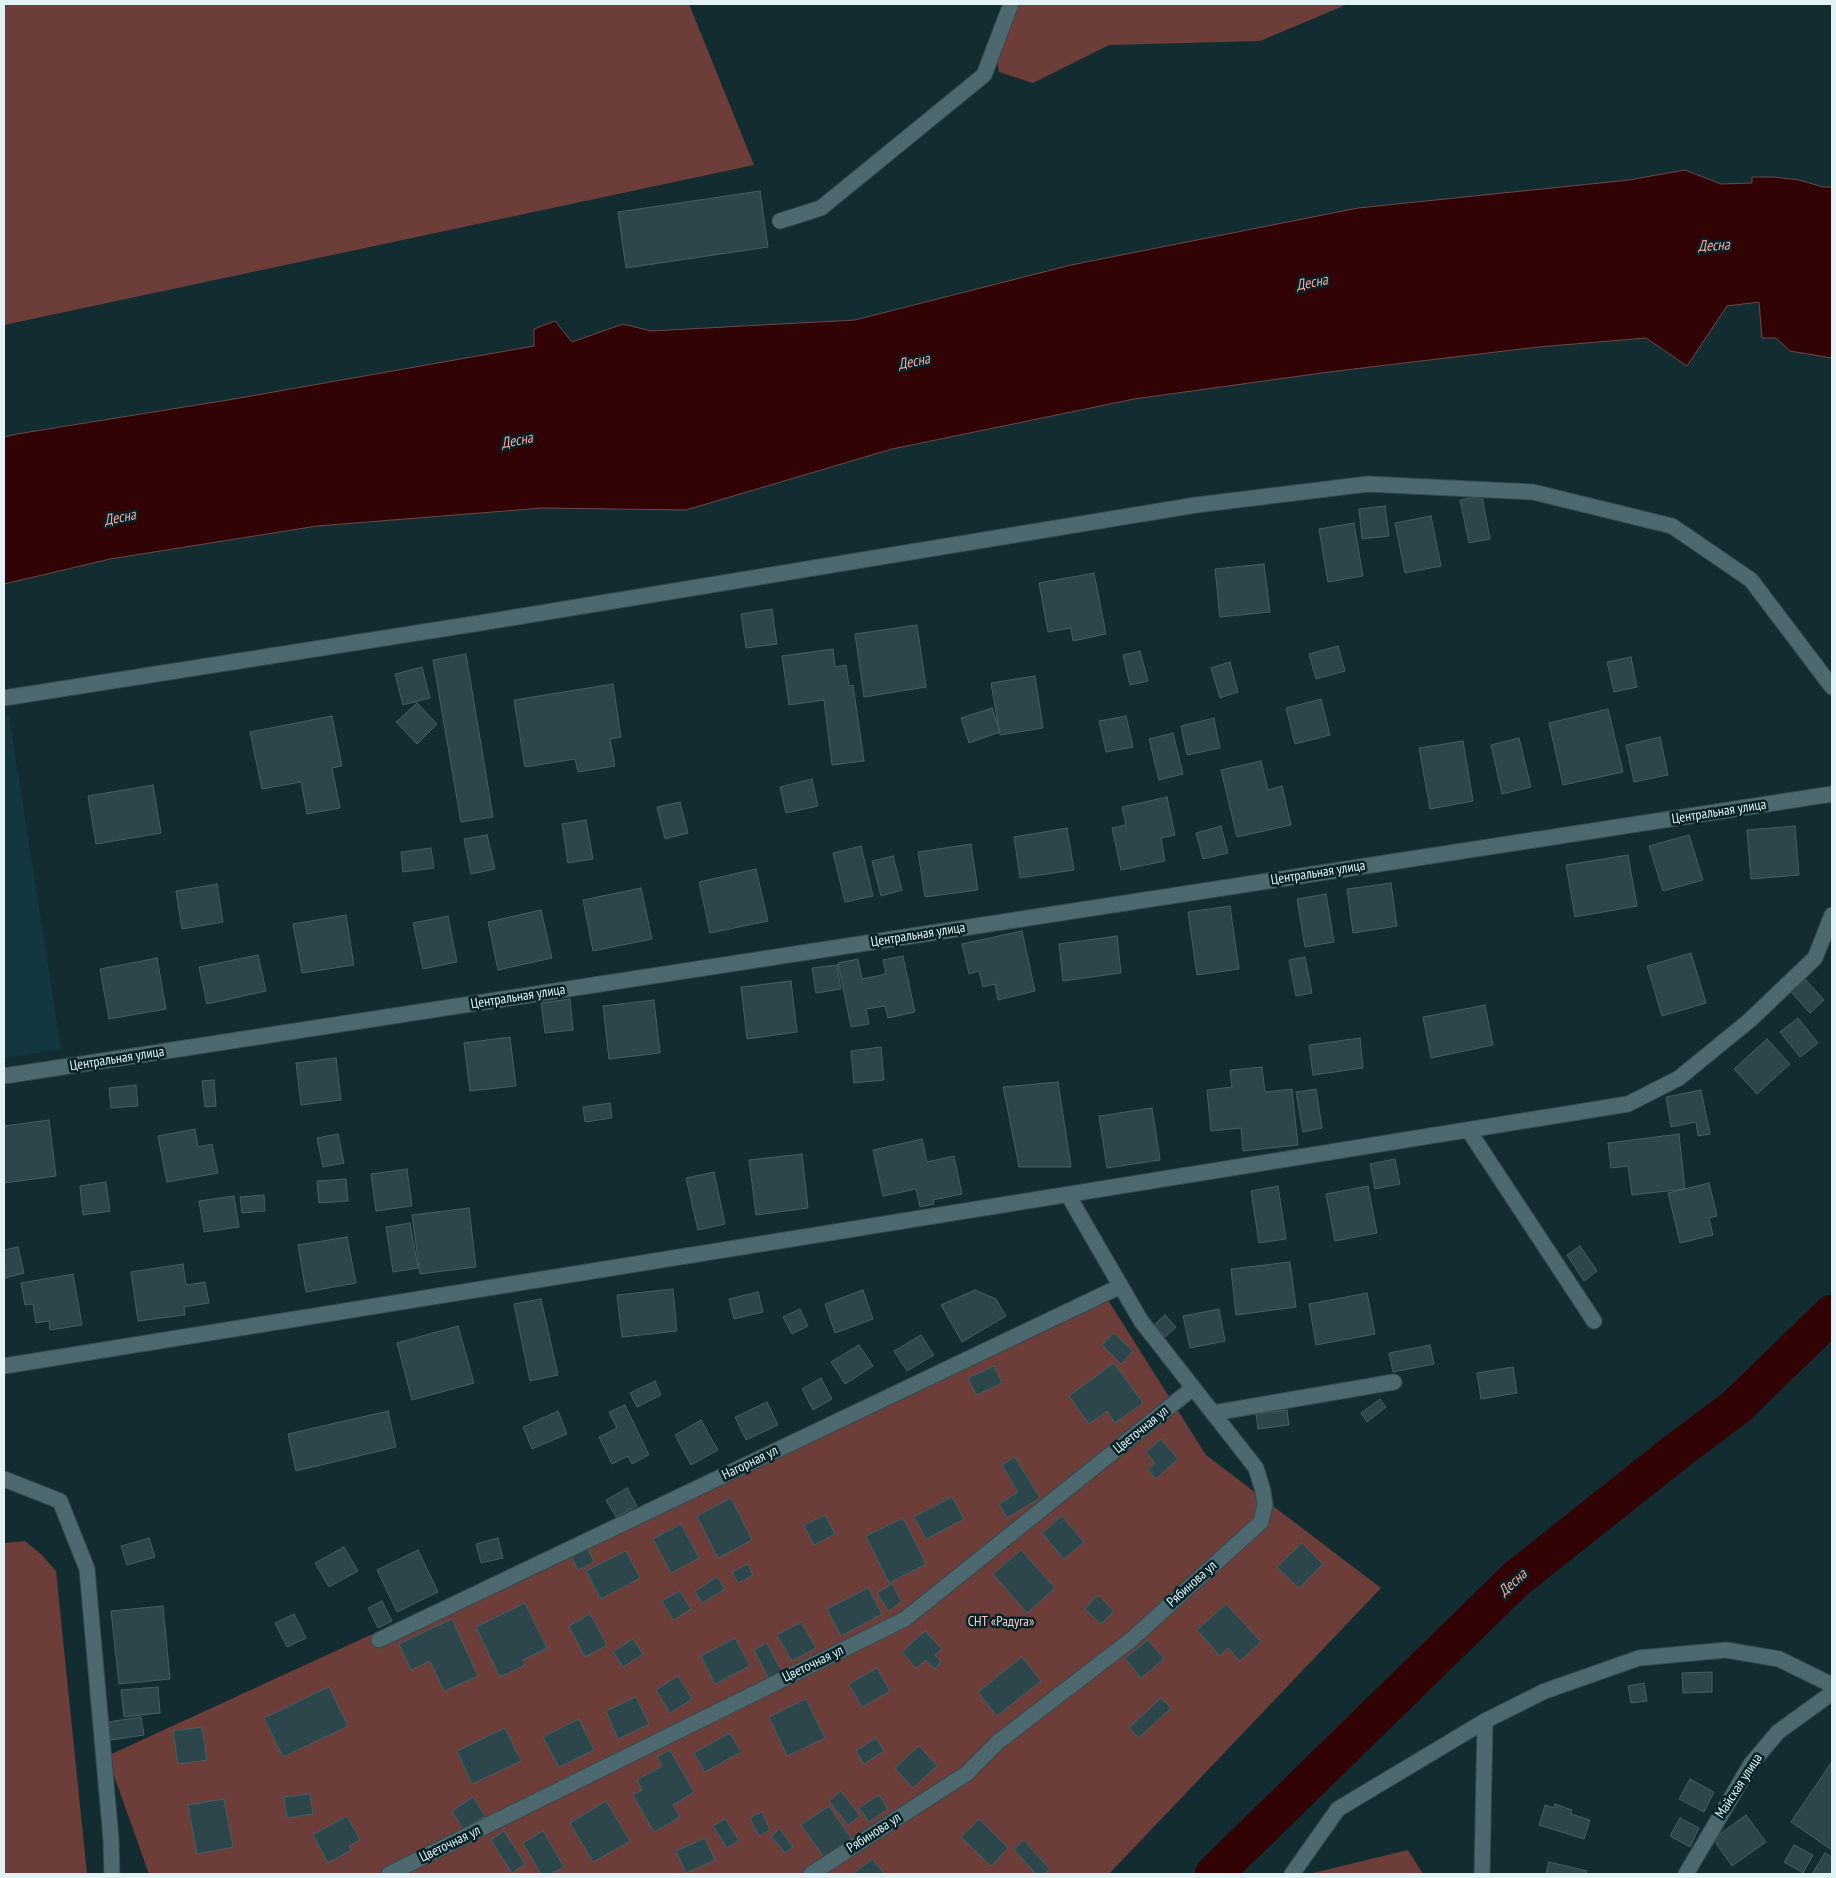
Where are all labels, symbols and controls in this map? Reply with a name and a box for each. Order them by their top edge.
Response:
water label: Десна [1698,236,1730,256]
water label: Десна [1295,271,1329,295]
water label: Десна [897,350,931,374]
water label: Десна [500,429,534,453]
water label: Десна [103,506,137,530]
street label: Центральная улица [1671,796,1767,828]
street label: Центральная улица [1270,857,1366,889]
street label: Центральная улица [870,919,966,951]
street label: Центральная улица [470,981,566,1013]
street label: Центральная улица [69,1043,165,1075]
street label: Цветочная ул [1110,1403,1172,1457]
street label: Нагорная ул [719,1442,781,1484]
street label: Рябинова ул [1164,1557,1220,1611]
water label: Десна [1495,1566,1531,1600]
park label: СНТ «Радуга» [968,1614,1034,1630]
street label: Цветочная ул [780,1642,846,1686]
street label: Майская улица [1712,1750,1766,1822]
street label: Рябинова ул [844,1809,904,1857]
street label: Цветочная ул [417,1822,483,1866]

